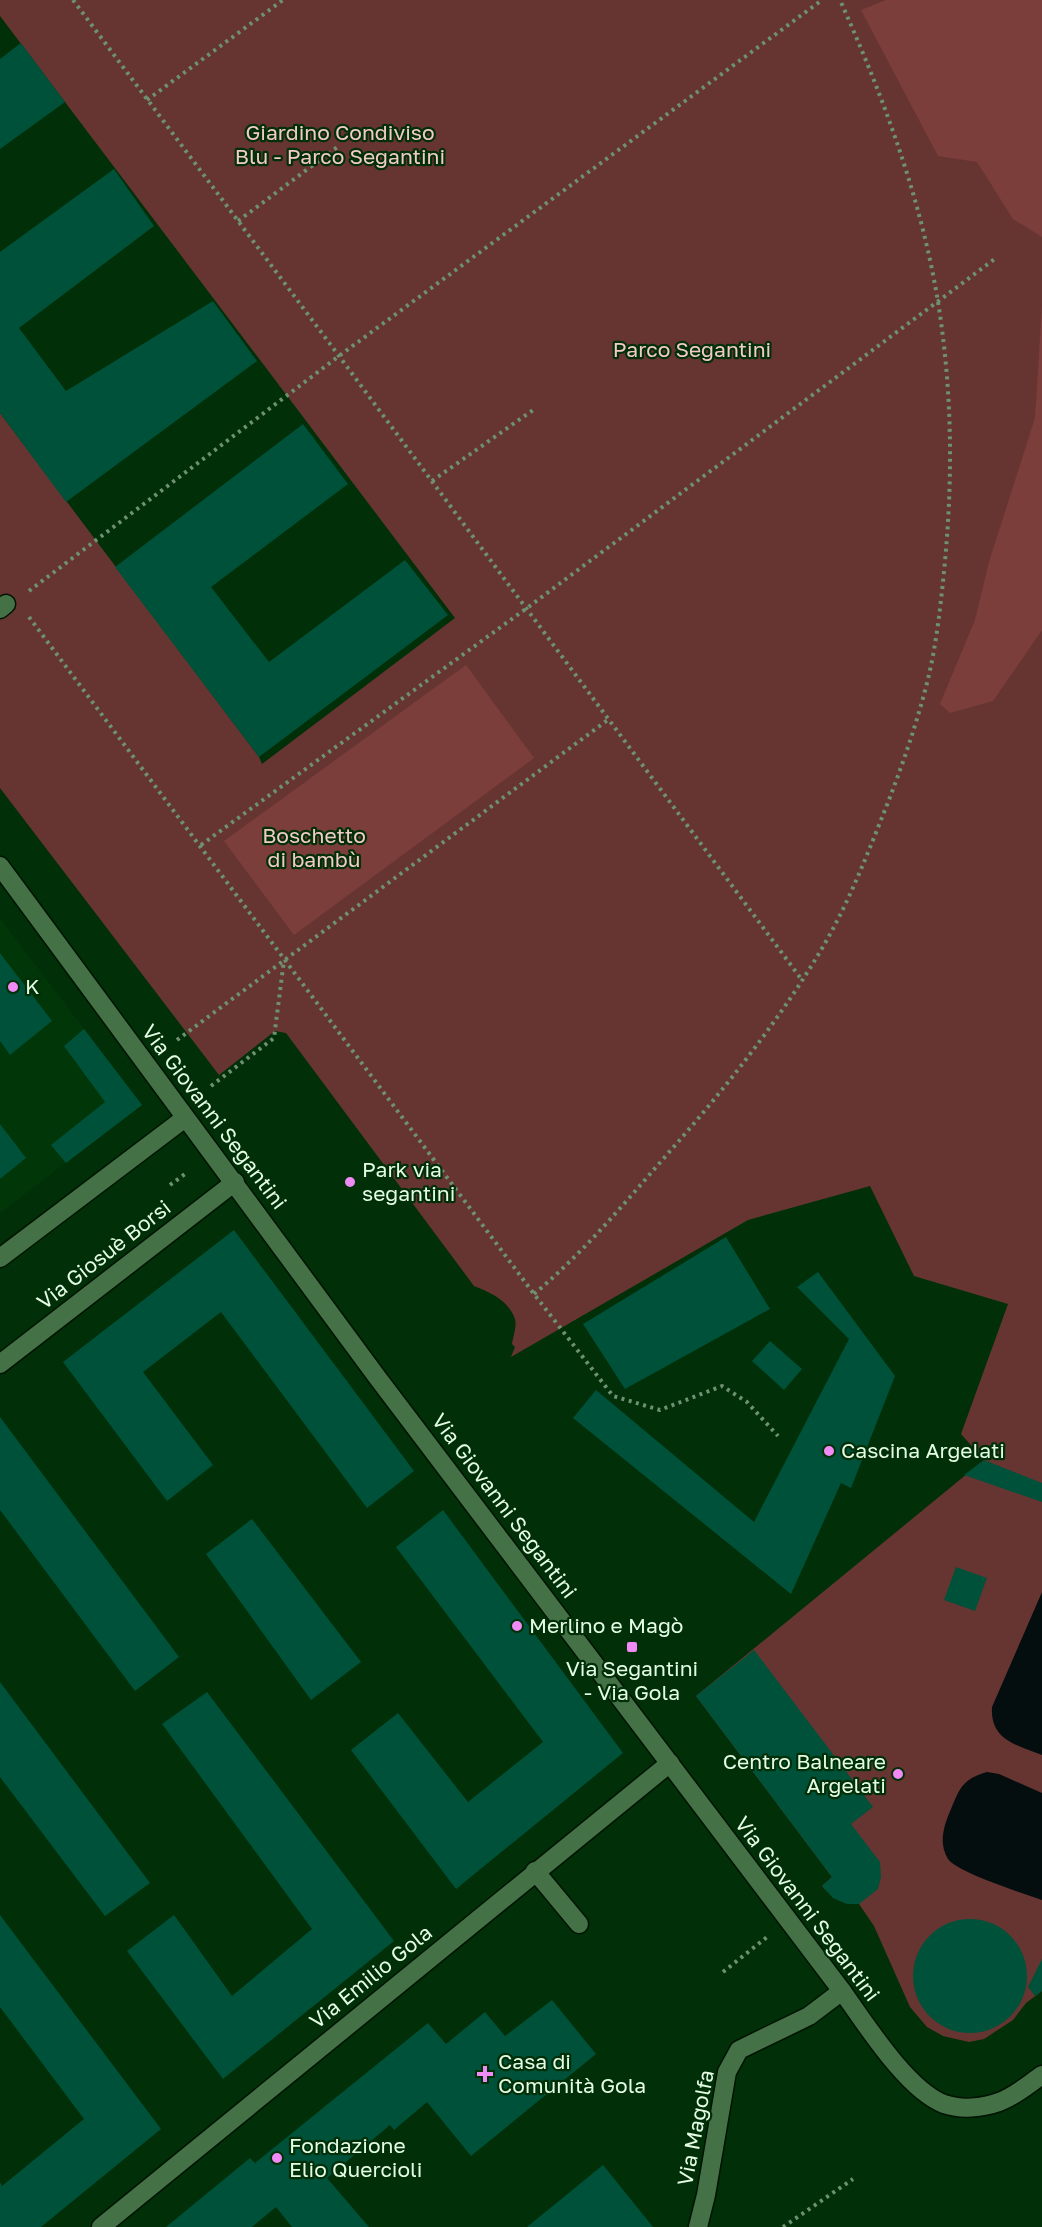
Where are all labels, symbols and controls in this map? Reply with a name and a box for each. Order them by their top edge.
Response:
park label: Giardino Condiviso Blu - Parco Segantini [235,119,445,169]
park label: Parco Segantini [613,336,771,362]
park label: Boschetto di bambù [262,822,366,872]
place label: K [25,973,40,999]
marker: K [6,980,20,994]
street label: Via Giovanni Segantini [137,1019,293,1214]
place label: Park via segantini [362,1156,455,1206]
marker: Park via segantini [343,1175,357,1189]
street label: Via Giosuè Borsi [31,1194,176,1315]
street label: Via Giovanni Segantini [427,1408,583,1603]
place label: Cascina Argelati [841,1437,1005,1463]
marker: Cascina Argelati [822,1444,836,1458]
place label: Merlino e Magò [529,1612,683,1638]
marker: Merlino e Magò [510,1619,524,1633]
marker: Via Segantini - Via Gola [625,1640,639,1654]
place label: Via Segantini - Via Gola [566,1655,698,1705]
place label: Centro Balneare Argelati [723,1748,886,1798]
marker: Centro Balneare Argelati [891,1767,905,1781]
street label: Via Giovanni Segantini [730,1811,886,2006]
street label: Via Emilio Gola [304,1919,437,2034]
place label: Casa di Comunità Gola [498,2048,646,2098]
marker: Casa di Comunità Gola [476,2065,494,2083]
street label: Via Magolfa [671,2068,719,2188]
place label: Fondazione Elio Quercioli [289,2132,422,2182]
marker: Fondazione Elio Quercioli [270,2151,284,2165]

